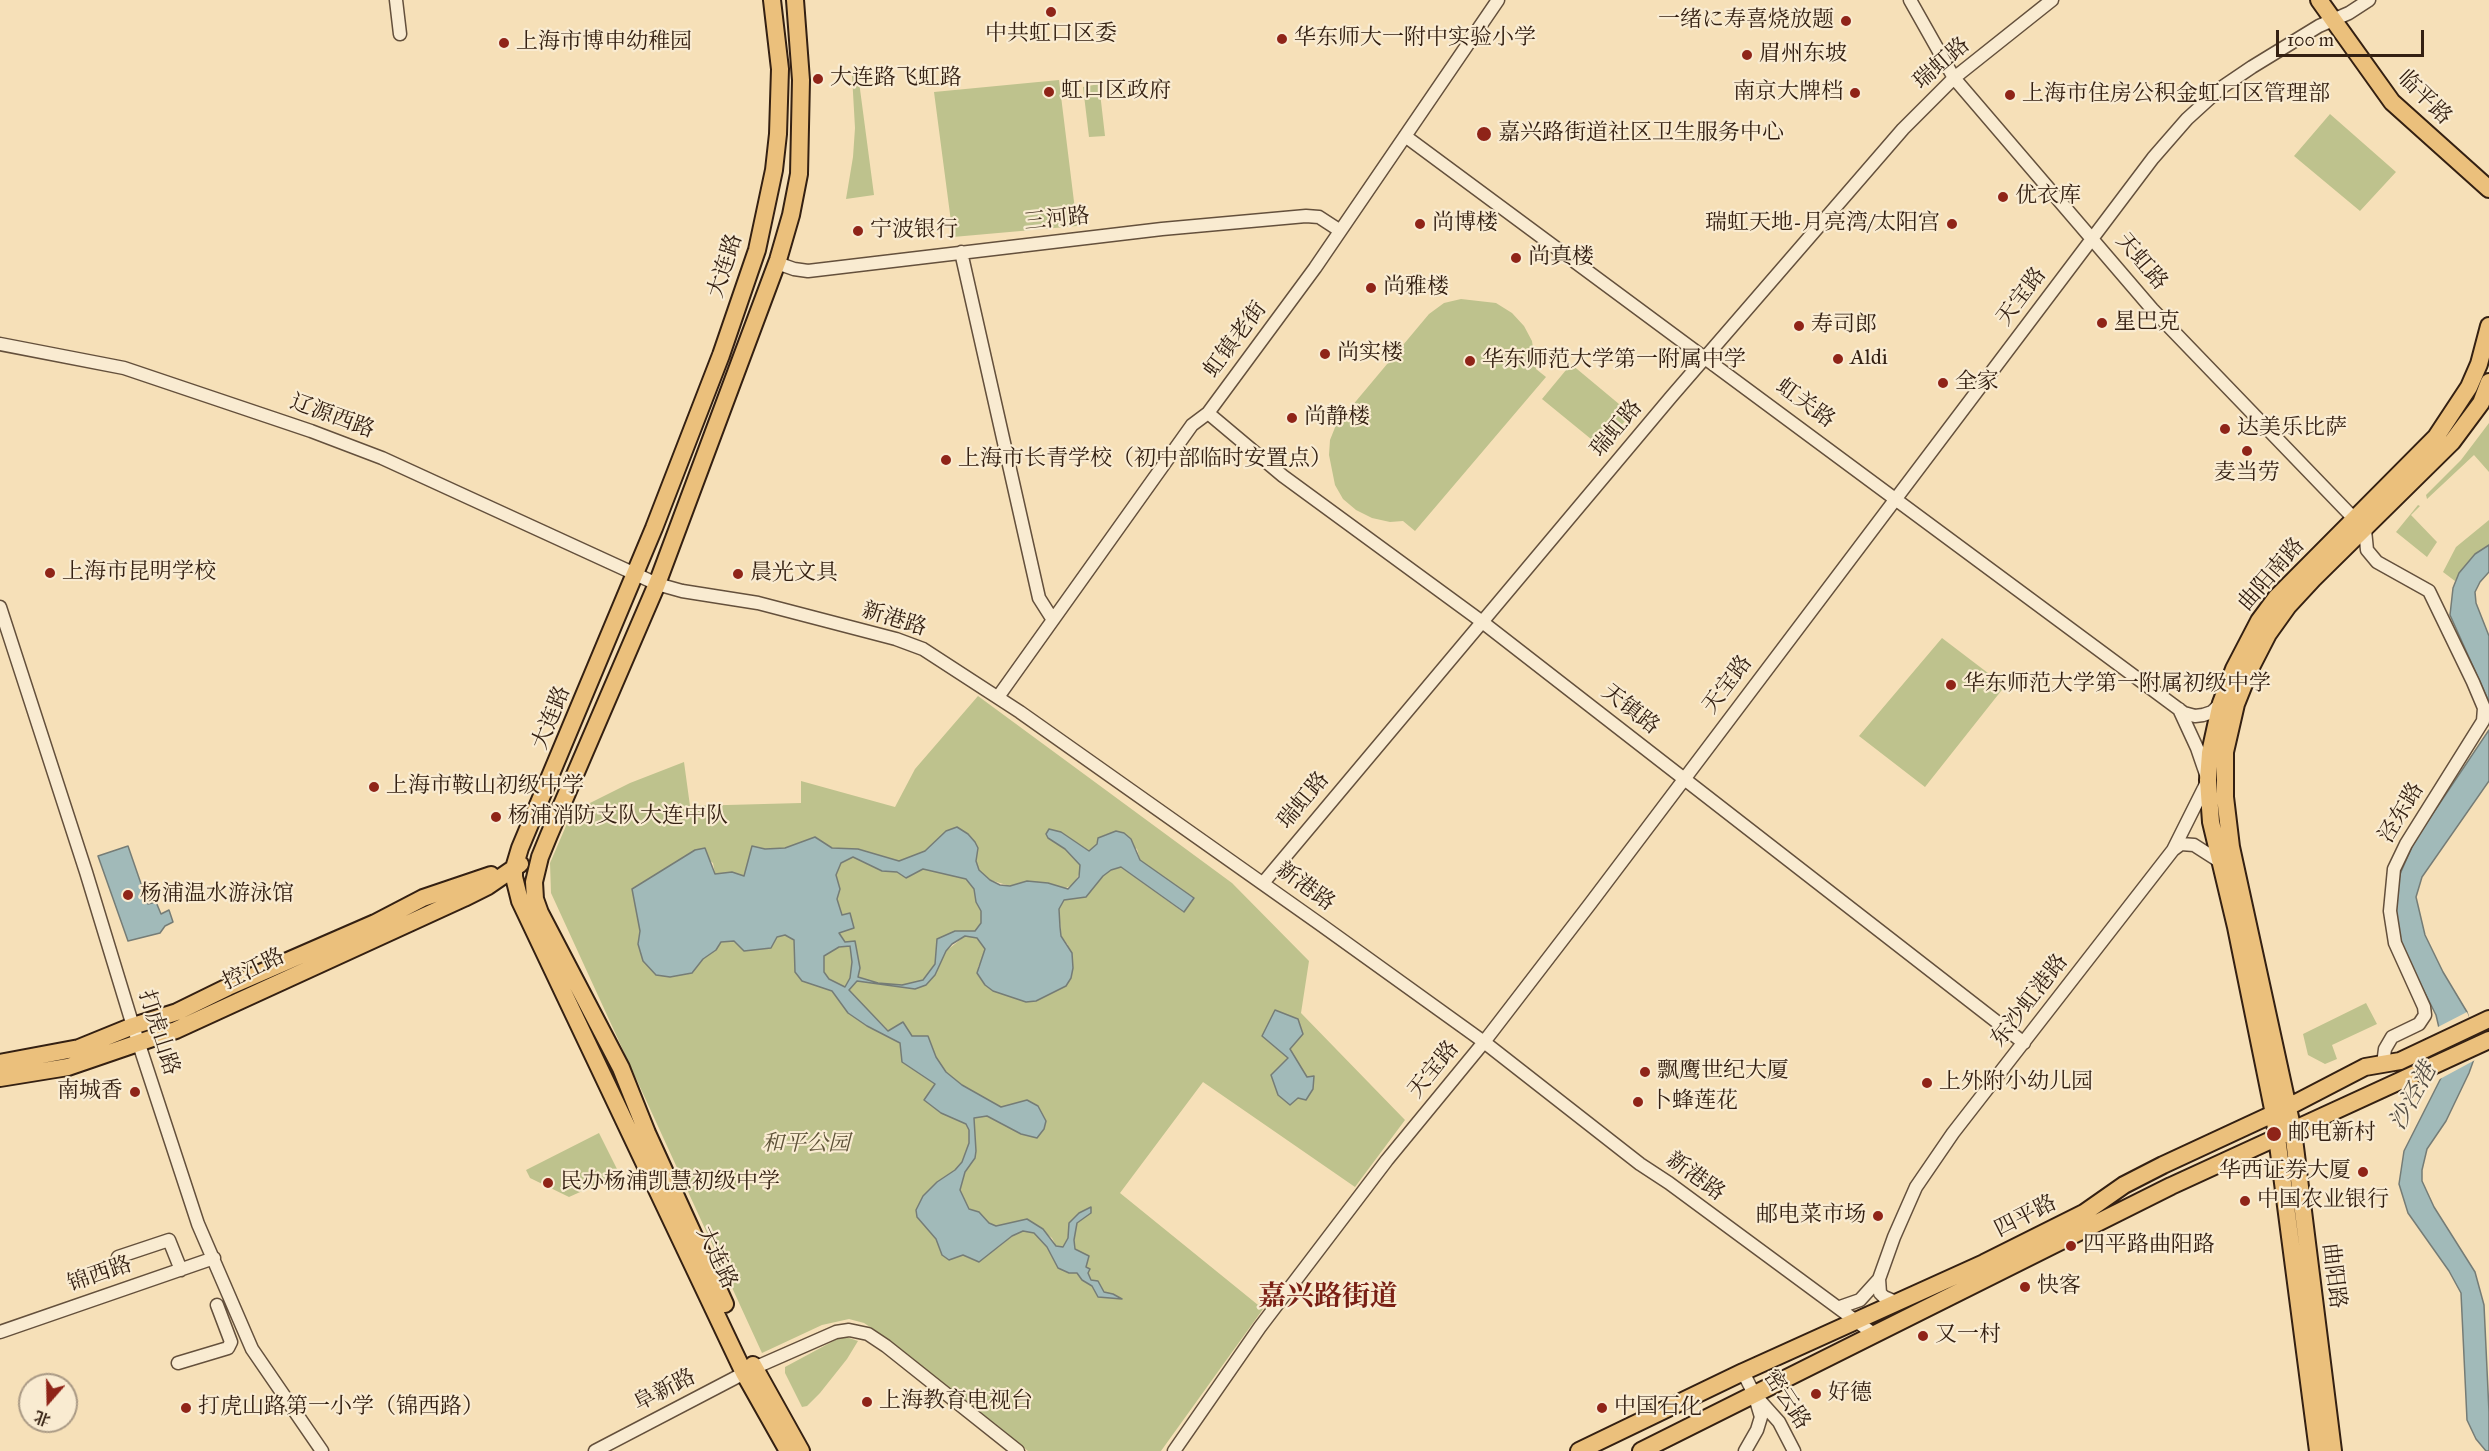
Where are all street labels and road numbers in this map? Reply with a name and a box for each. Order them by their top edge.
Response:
street label: 瑞虹路 [1908,32,1976,96]
street label: 临平路 [2391,65,2457,131]
street label: 三河路 [1023,203,1091,237]
street label: 天虹路 [2110,228,2172,296]
street label: 大连路 [703,231,749,301]
street label: 天宝路 [1992,263,2052,331]
street label: 虹镇老街 [1199,297,1273,383]
street label: 虹关路 [1771,374,1839,434]
street label: 辽源西路 [286,390,378,444]
street label: 瑞虹路 [1586,395,1648,463]
street label: 曲阳南路 [2233,533,2311,617]
street label: 新港路 [859,598,929,642]
street label: 天宝路 [1698,651,1758,719]
street label: 天镇路 [1596,679,1664,741]
street label: 大连路 [527,682,577,754]
street label: 瑞虹路 [1273,767,1335,835]
street label: 泾东路 [2374,778,2430,848]
street label: 新港路 [1271,857,1339,917]
street label: 控江路 [219,944,289,996]
street label: 东沙虹港路 [1986,950,2074,1052]
street label: 打虎山路 [132,987,184,1079]
street label: 天宝路 [1403,1036,1465,1104]
street label: 新港路 [1661,1147,1729,1207]
street label: 四平路 [1991,1190,2061,1244]
street label: 大连路 [690,1223,742,1293]
street label: 曲阳路 [2316,1242,2350,1310]
street label: 锦西路 [65,1252,135,1298]
street label: 阜新路 [630,1364,700,1418]
street label: 密云路 [1757,1365,1815,1435]

